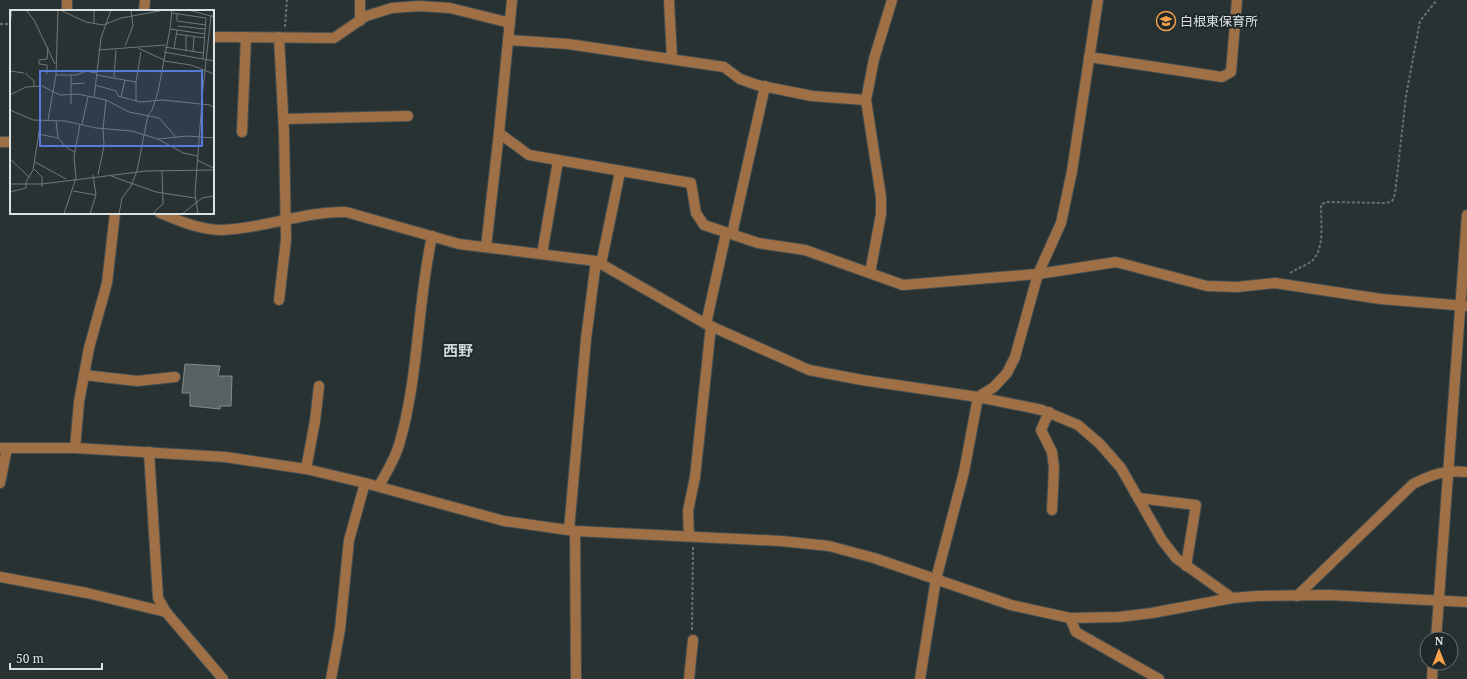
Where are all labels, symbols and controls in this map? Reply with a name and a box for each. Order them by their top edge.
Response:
inset map [10,10,214,214]
school or university icon: 白根東保育所 [1155,10,1177,32]
place label: 白根東保育所 [1180,12,1258,30]
district label: 西野 [443,340,473,360]
north arrow [1419,631,1459,671]
text: N [1435,633,1444,648]
scale bar [10,645,102,671]
text: 50 m [16,650,44,667]

